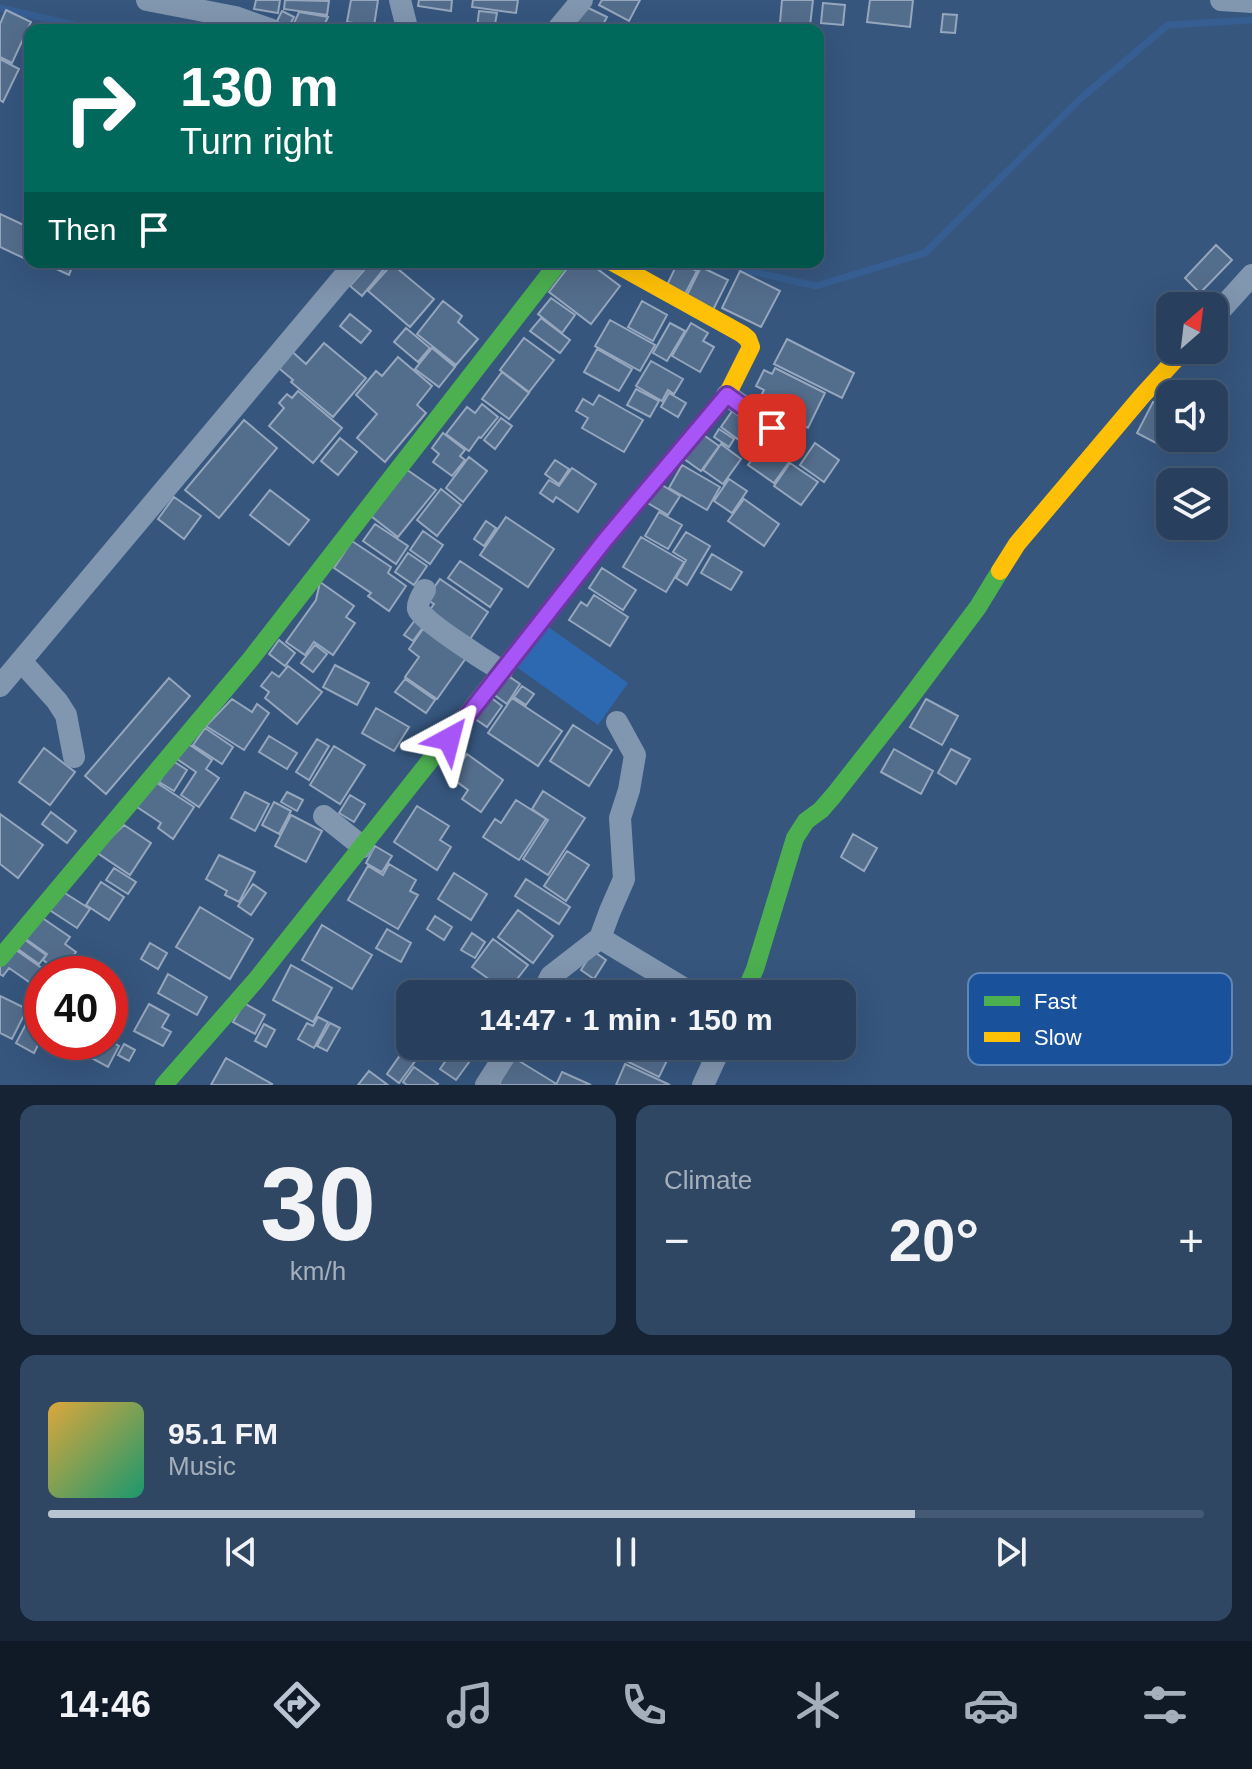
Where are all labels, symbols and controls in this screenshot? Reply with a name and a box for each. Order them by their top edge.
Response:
text: 130 m [180,55,339,118]
icon: right [48,56,152,160]
text: Turn right [180,121,333,162]
icon: arrive [132,208,176,252]
text: Then [48,213,116,246]
north arrow [1156,292,1228,364]
map controls [1156,292,1228,540]
button: sound [1156,380,1228,452]
pin [738,394,806,462]
icon: arrive [750,406,794,450]
button: layers [1156,468,1228,540]
position arrow [407,697,491,781]
speed limit sign: 40 [24,956,128,1060]
legend [968,973,1232,1065]
text: Fast [1034,989,1077,1014]
text: 14:47 · 1 min · 150 m [479,1003,773,1036]
text: Slow [1034,1025,1082,1050]
text: 30 [260,1146,376,1262]
text: Climate [664,1165,752,1195]
text: 20° [889,1207,979,1274]
text: − [664,1216,690,1265]
text: + [1178,1216,1204,1265]
text: km/h [290,1256,346,1286]
text: 95.1 FM [168,1417,278,1450]
text: Music [168,1451,236,1481]
icon: previous [219,1530,263,1574]
icon: pause [604,1530,648,1574]
icon: next [989,1530,1033,1574]
icon: directions [269,1677,325,1733]
icon: music [442,1677,498,1733]
icon: phone [616,1677,672,1733]
icon: climate [790,1677,846,1733]
icon: car [963,1677,1019,1733]
icon: filters [1137,1677,1193,1733]
text: 14:46 [59,1684,151,1725]

